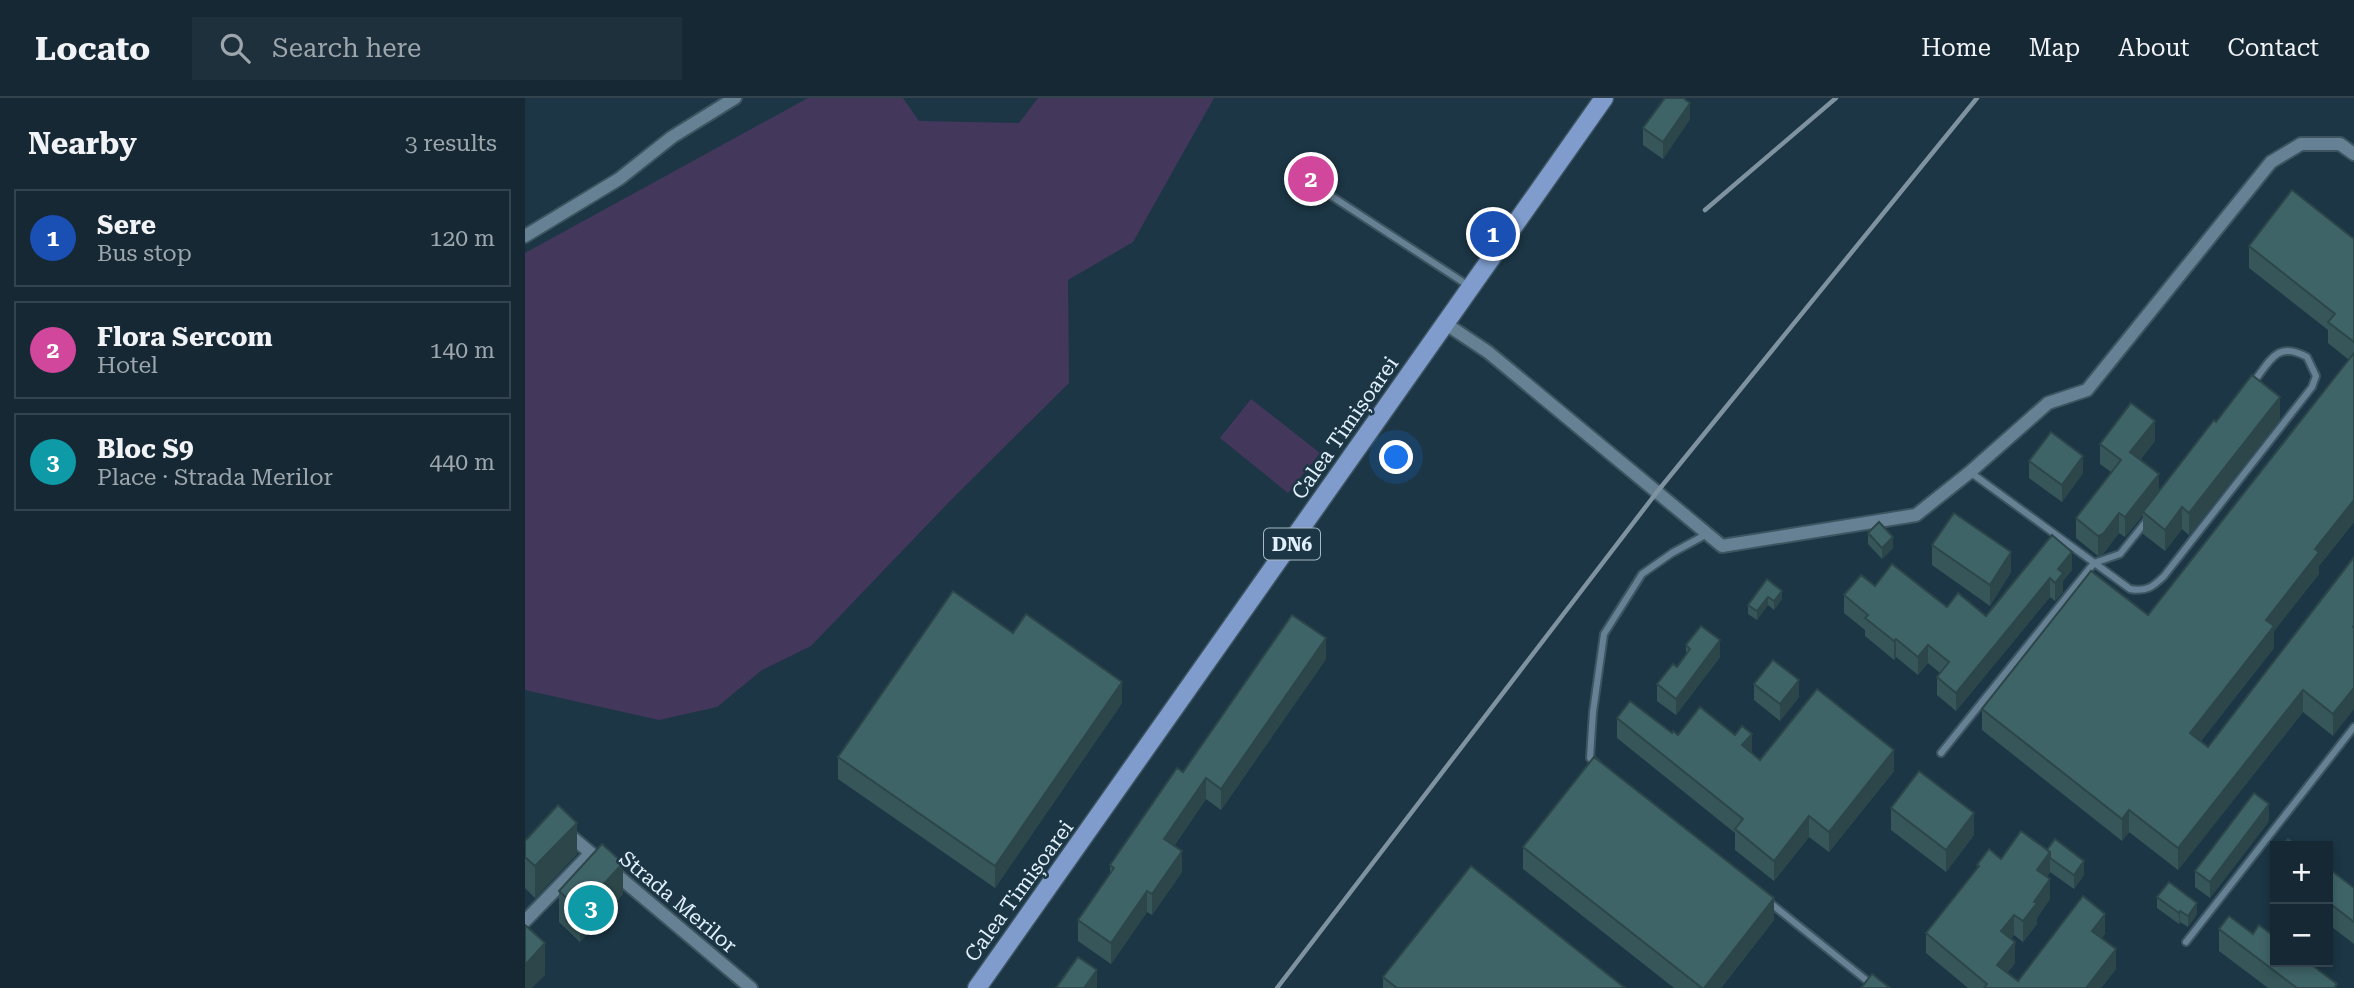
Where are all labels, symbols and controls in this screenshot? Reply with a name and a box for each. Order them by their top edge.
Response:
search box [192,17,682,80]
text: Locato [35,29,150,68]
icon: search [216,29,254,67]
text: Search here [272,33,421,63]
text: Home [1921,34,1991,62]
text: Map [2029,34,2080,62]
text: About [2118,34,2189,62]
text: Contact [2227,34,2319,62]
text: Nearby [28,126,137,161]
text: 3 results [405,130,497,157]
pin: 2 [1288,153,1334,205]
pin: 1 [1470,208,1516,260]
text: Sere [97,210,156,240]
text: 1 [47,225,59,252]
text: 120 m [430,225,495,252]
text: Bus stop [97,240,192,267]
text: Flora Sercom [97,322,273,352]
text: 2 [47,337,59,364]
text: 140 m [430,337,495,364]
text: Hotel [97,352,158,379]
street label: Calea Timișoarei [1287,352,1405,505]
text: Bloc S9 [97,434,193,464]
your location [1379,440,1413,474]
text: 3 [47,449,59,476]
text: 440 m [430,449,495,476]
text: Place · Strada Merilor [97,464,333,491]
road number: DN6 [1264,528,1320,560]
street label: Calea Timișoarei [960,816,1080,967]
map controls [2270,841,2333,967]
button: + [2270,841,2333,904]
street label: Strada Merilor [615,846,742,958]
pin: 3 [568,882,614,934]
button: − [2270,904,2333,967]

